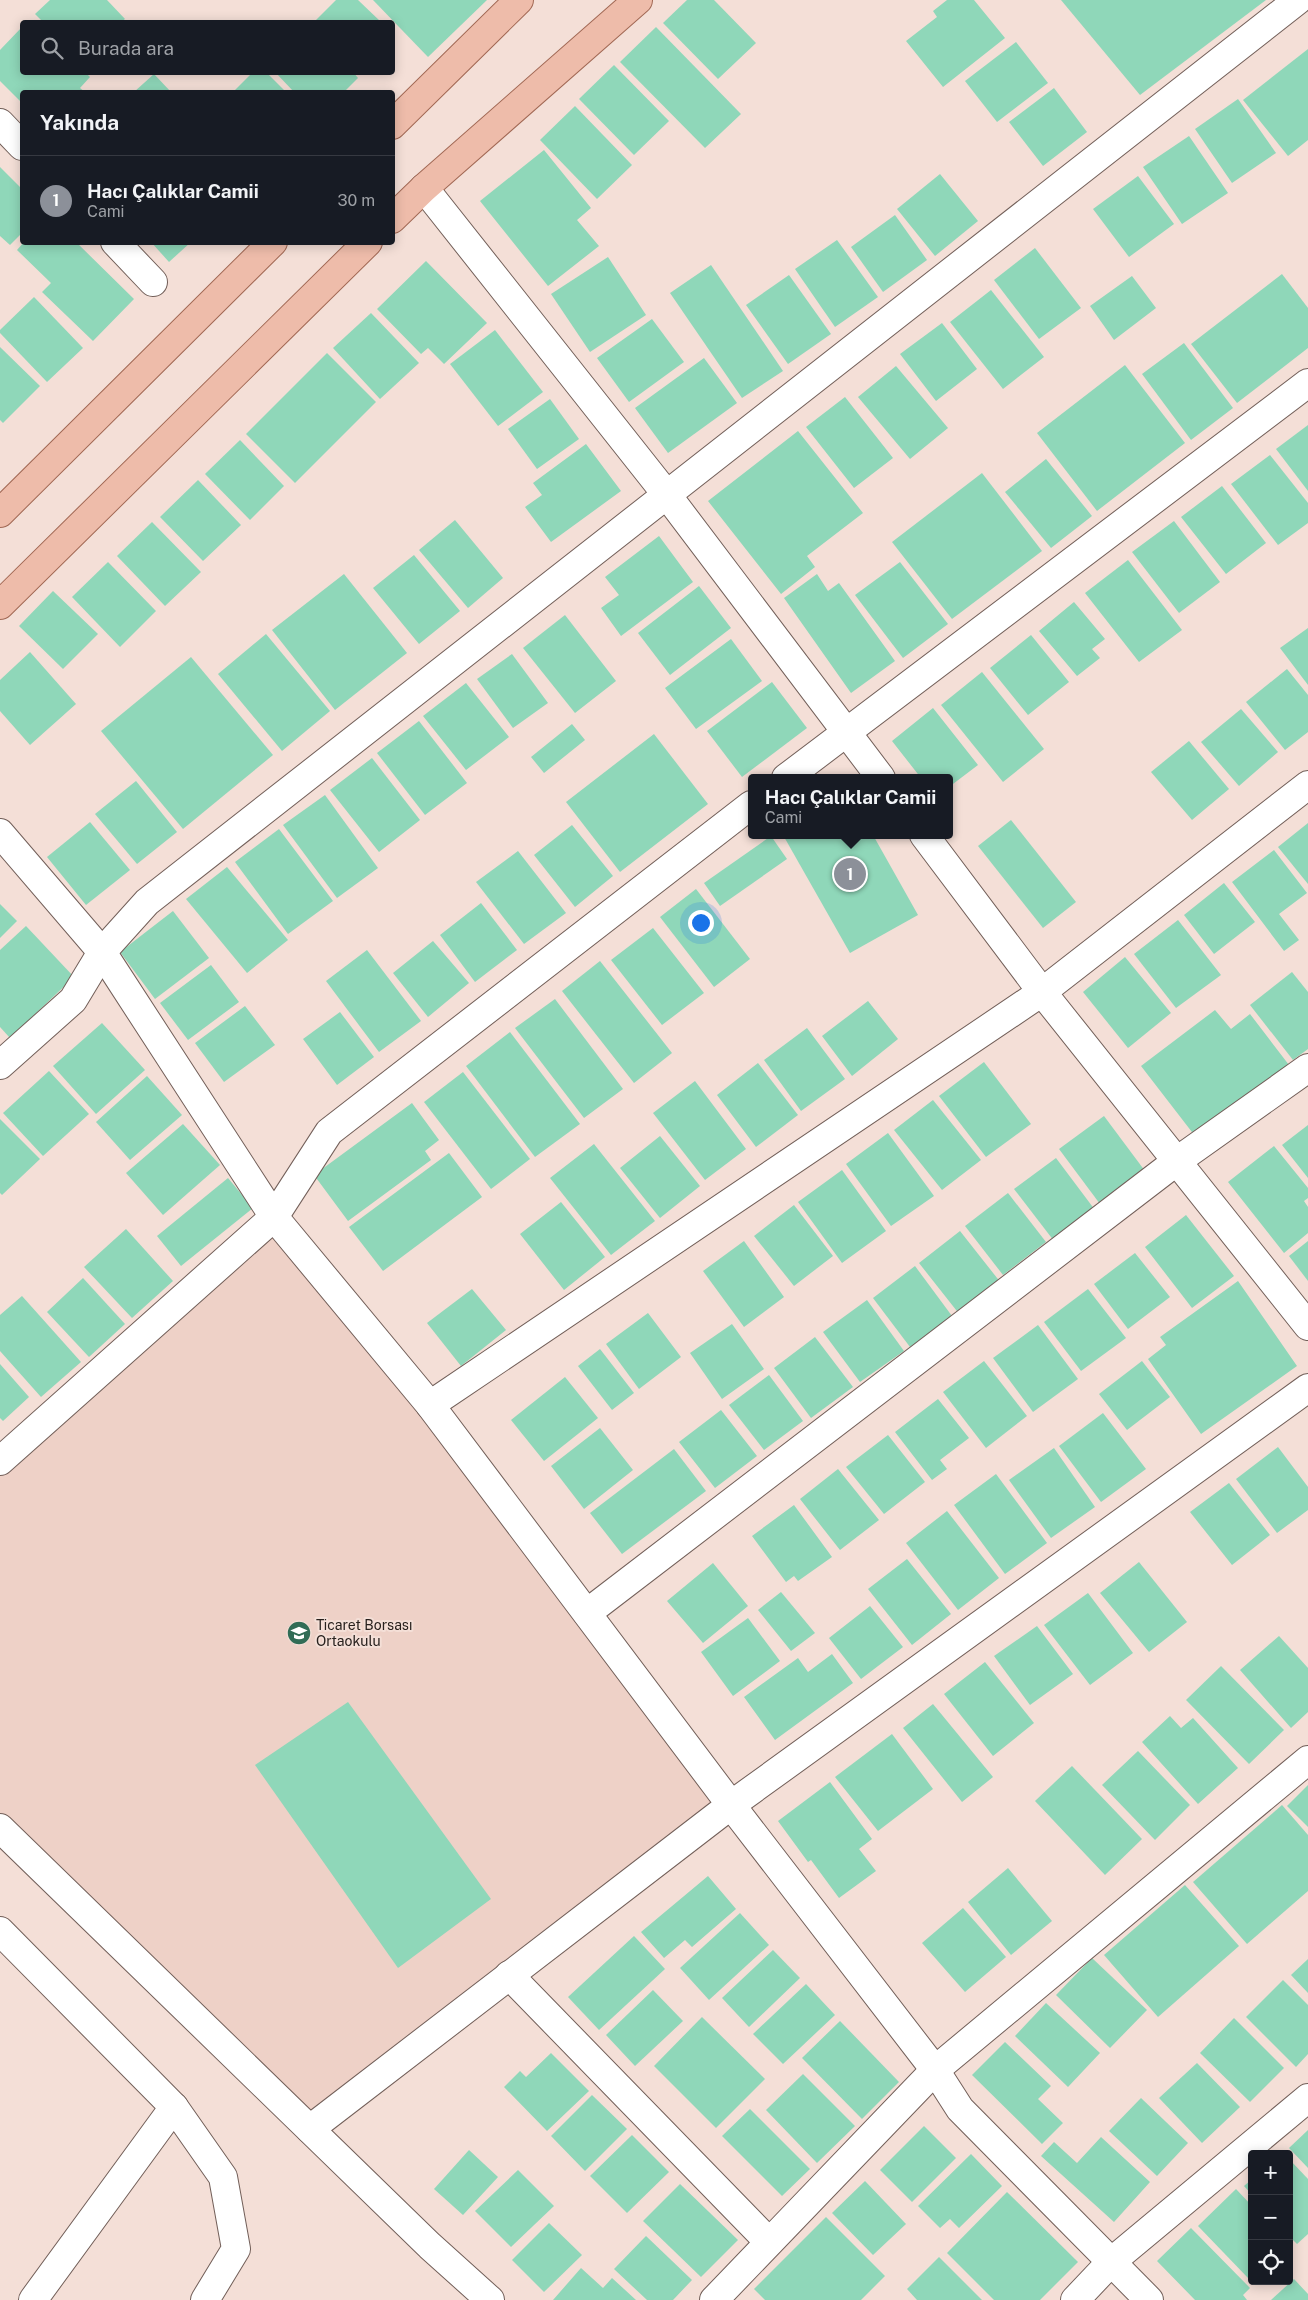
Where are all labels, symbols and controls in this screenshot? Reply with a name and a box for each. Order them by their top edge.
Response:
search box [20,20,395,75]
icon: search [38,34,66,62]
text: Burada ara [78,37,174,59]
text: Yakında [40,110,119,135]
text: Hacı Çalıklar Camii [87,180,259,202]
text: 1 [53,191,59,210]
text: 30 m [338,191,375,210]
text: Cami [87,202,124,221]
popup [748,774,953,839]
text: Hacı Çalıklar Camii [765,786,936,808]
text: Cami [765,808,802,827]
pin: 1 [834,855,866,893]
your location [688,910,714,936]
place label: Ticaret Borsası Ortaokulu [316,1617,412,1649]
school or university icon: Ticaret Borsası Ortaokulu [286,1620,312,1646]
map controls [1248,2150,1293,2285]
button: + [1248,2150,1293,2195]
button: − [1248,2195,1293,2240]
button: locate [1248,2240,1293,2285]

